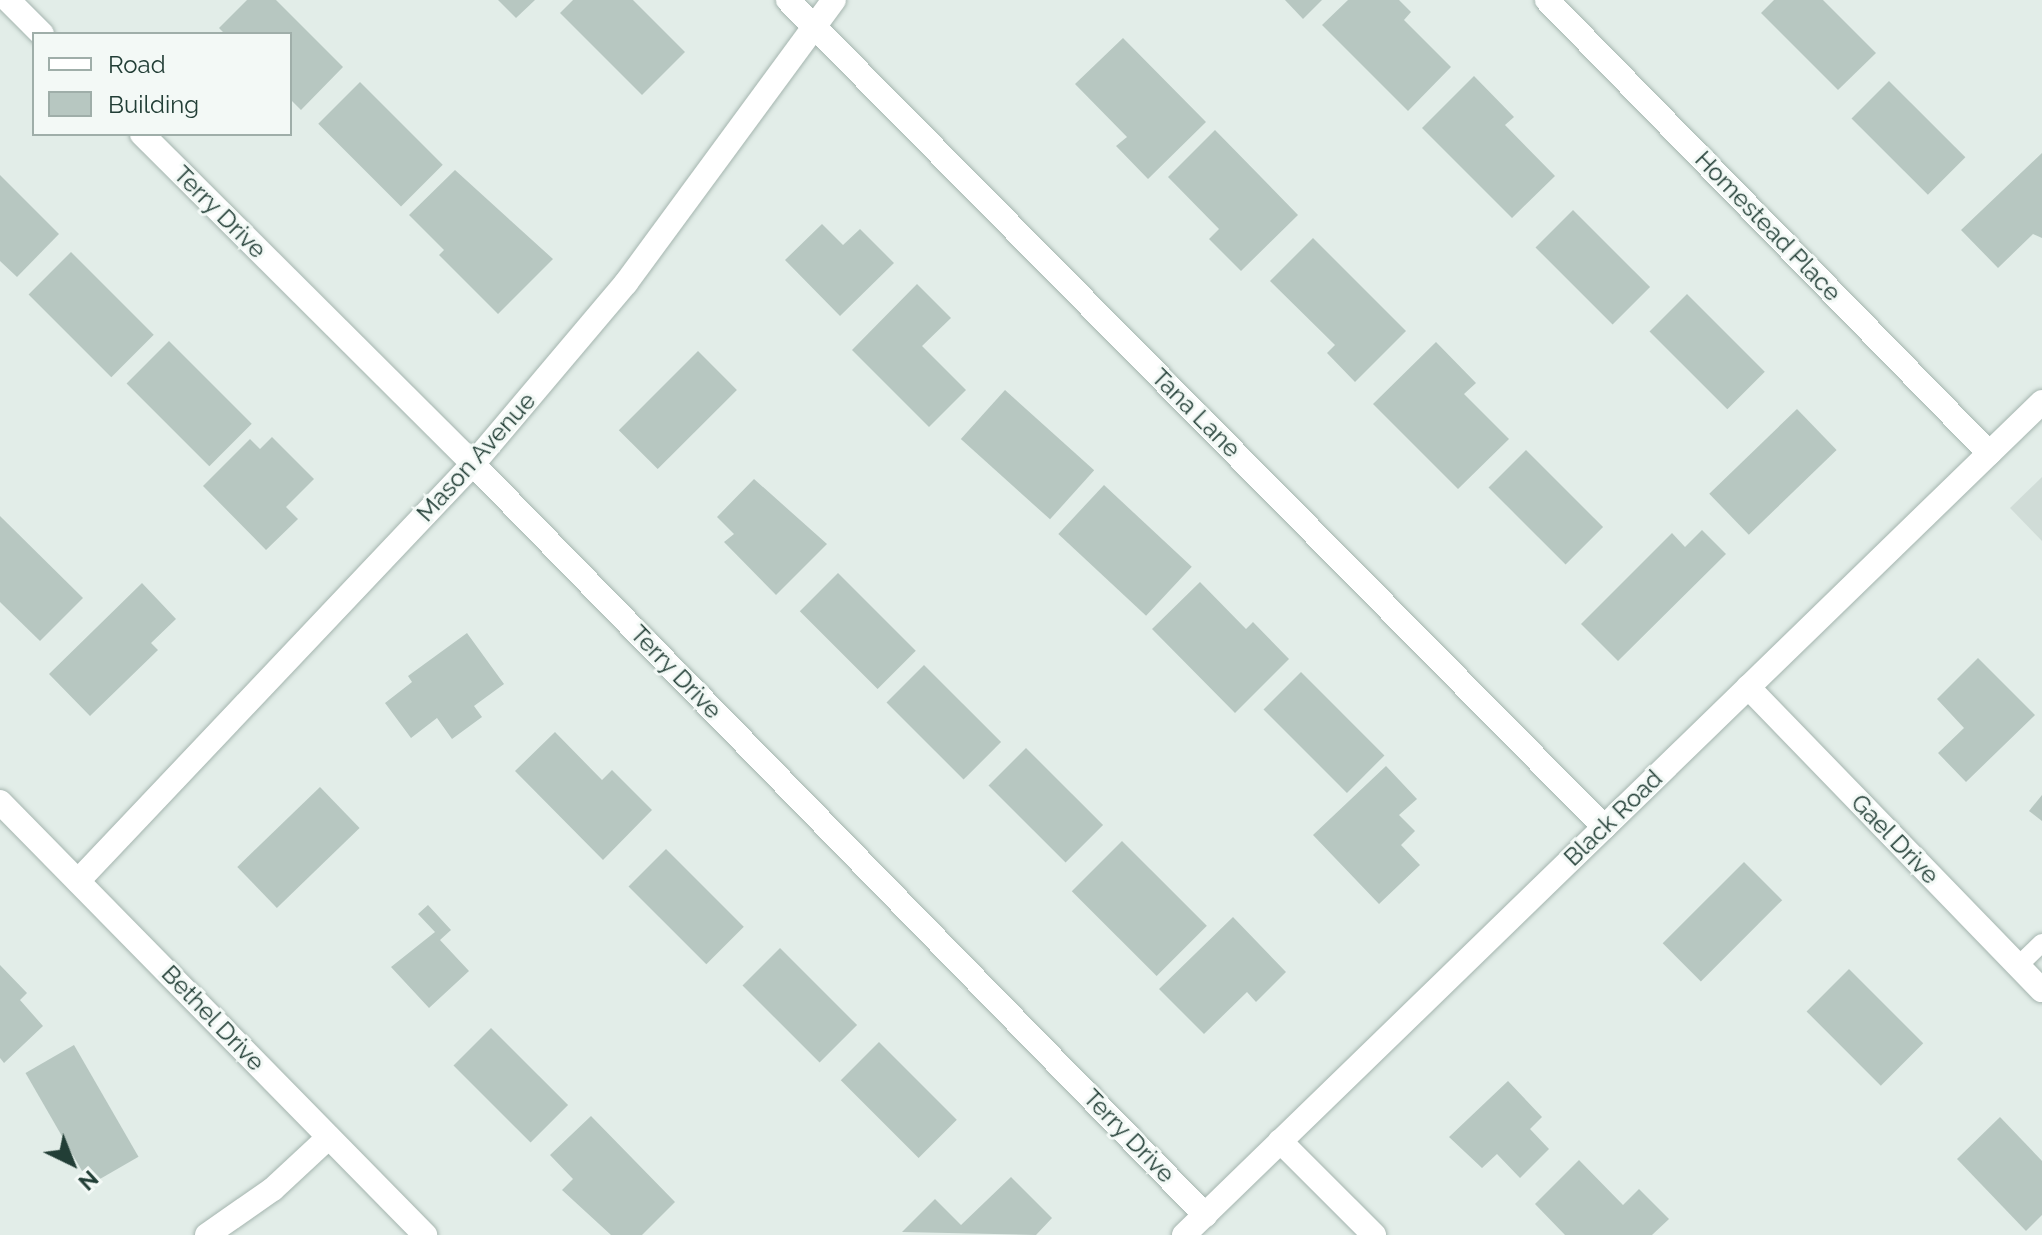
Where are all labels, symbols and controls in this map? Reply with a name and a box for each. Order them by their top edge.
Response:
legend [32,32,292,136]
text: Road [108,50,166,79]
text: Building [108,90,199,119]
street label: Homestead Place [1689,145,1847,307]
street label: Terry Drive [168,160,272,264]
street label: Tana Lane [1146,363,1246,463]
street label: Mason Avenue [410,386,542,528]
street label: Terry Drive [624,619,728,725]
street label: Black Road [1558,764,1668,872]
street label: Gael Drive [1845,788,1945,890]
street label: Bethel Drive [155,959,271,1077]
street label: Terry Drive [1077,1083,1181,1189]
north arrow [32,1123,112,1203]
text: N [73,1165,103,1196]

